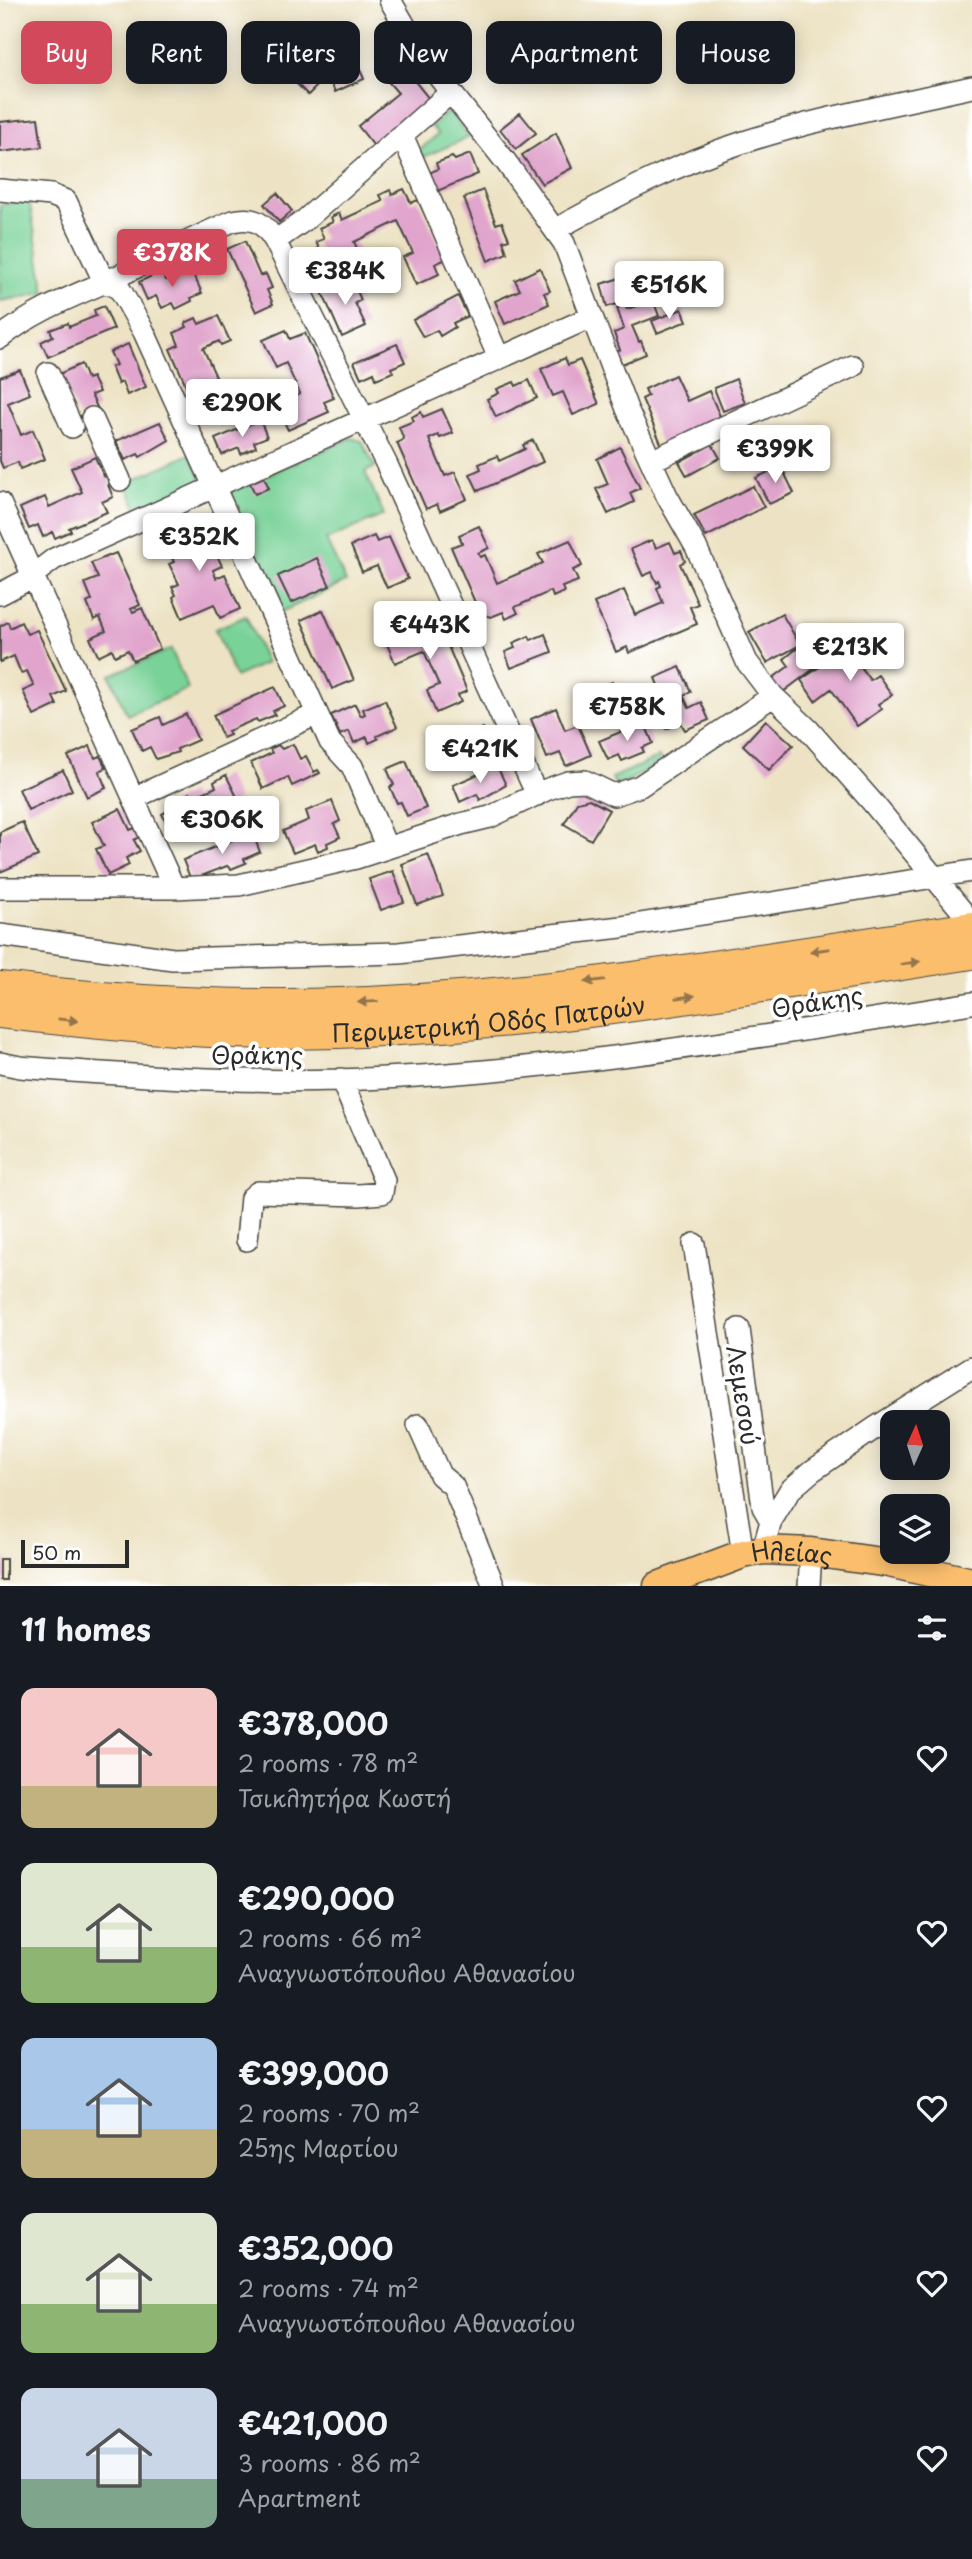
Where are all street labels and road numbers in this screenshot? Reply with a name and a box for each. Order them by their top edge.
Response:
street label: Θράκης [769,976,865,1026]
street label: Περιμετρική Οδός Πατρών [331,986,648,1050]
street label: Θράκης [211,1036,303,1072]
street label: Λεμεσού [718,1343,770,1447]
street label: Ηλείας [748,1531,835,1573]

